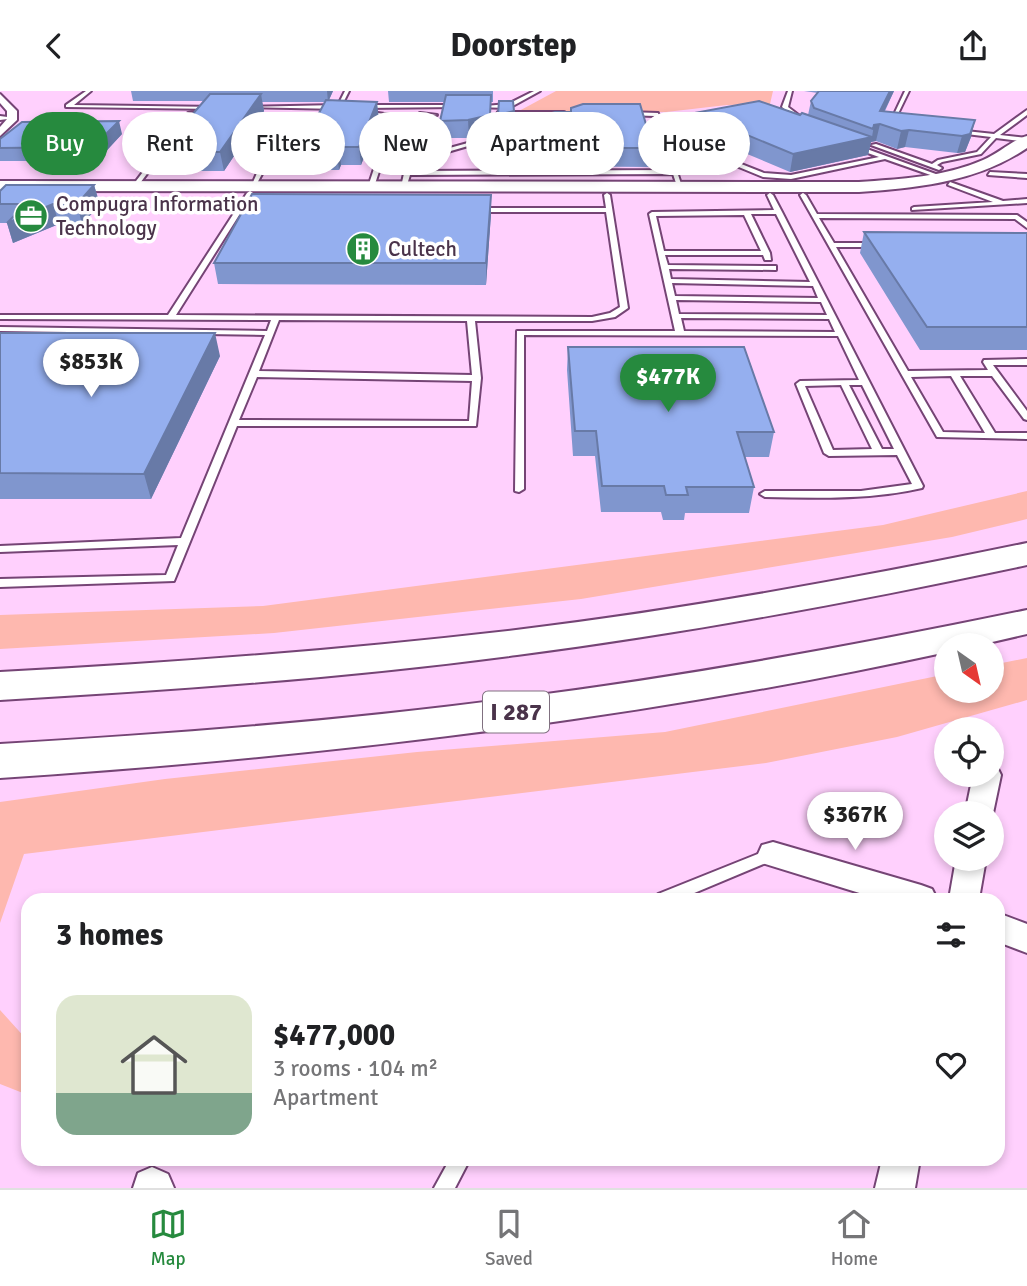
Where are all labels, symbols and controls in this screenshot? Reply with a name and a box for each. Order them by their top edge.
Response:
text: Doorstep [450,26,577,65]
icon: back [35,27,73,65]
icon: share [954,27,992,65]
chip: Buy [21,112,108,175]
chip: Rent [122,112,217,175]
chip: Filters [231,112,345,175]
chip: New [359,112,452,175]
chip: Apartment [466,112,624,175]
chip: House [638,112,750,175]
place label: Compugra Information Technology [56,191,259,241]
office icon: Compugra Information Technology [12,197,50,235]
building icon: Cultech [344,230,382,268]
place label: Cultech [388,236,457,262]
pin: $853K [42,339,140,399]
text: $853K [59,347,123,376]
pin: $477K [619,355,717,414]
text: $477K [636,362,700,391]
north arrow [934,633,1004,703]
map controls [934,633,1004,871]
road number: I 287 [483,691,549,733]
button: locate [934,717,1004,787]
pin: $367K [806,793,904,852]
text: $367K [823,800,887,829]
button: layers [934,801,1004,871]
icon: filters [932,916,970,954]
text: 3 homes [56,917,163,954]
text: $477,000 [273,1017,395,1054]
icon: home [112,1023,196,1107]
icon: heart [932,1046,970,1084]
text: 3 rooms · 104 m² [273,1054,438,1083]
text: Apartment [273,1083,378,1112]
tab: Map [149,1205,187,1271]
tab: Saved [485,1205,533,1271]
tab: Home [831,1205,878,1271]

